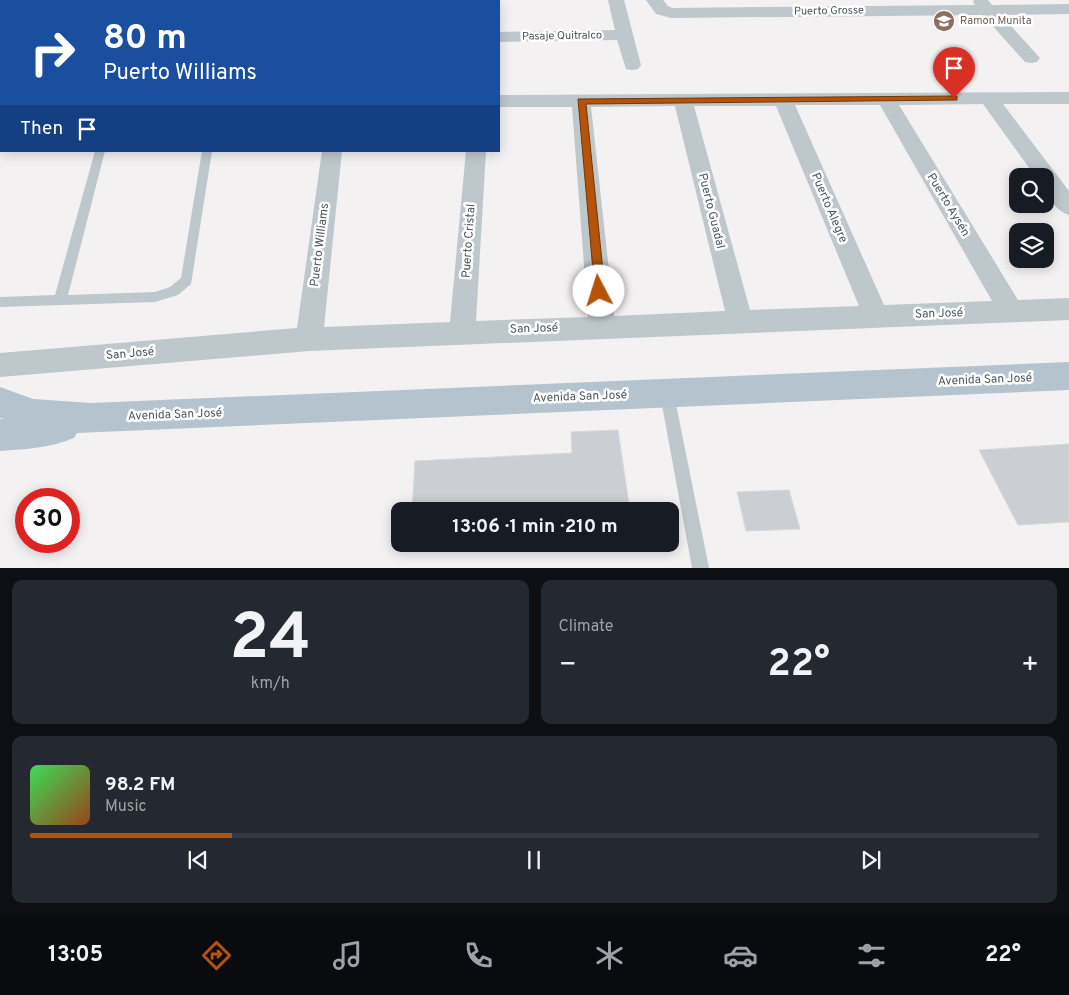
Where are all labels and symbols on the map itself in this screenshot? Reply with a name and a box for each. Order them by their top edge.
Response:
street label: Puerto Grosse [794,3,864,19]
school or university icon: Ramon Munita [932,9,956,33]
place label: Ramon Munita [960,14,1032,28]
street label: Pasaje Quitralco [522,28,602,44]
pin [933,47,975,98]
street label: Puerto Aysén [923,170,973,240]
street label: Puerto Alegre [807,171,851,245]
street label: Puerto Guadal [694,172,728,250]
street label: Puerto Williams [307,202,333,288]
street label: Puerto Cristal [458,203,480,279]
position arrow [572,264,624,316]
street label: San José [915,305,963,323]
street label: San José [510,320,558,338]
street label: San José [105,344,155,364]
street label: Avenida San José [938,370,1032,390]
street label: Avenida San José [533,387,627,407]
street label: Avenida San José [128,405,222,425]
speed limit sign: 30 [15,488,80,553]

